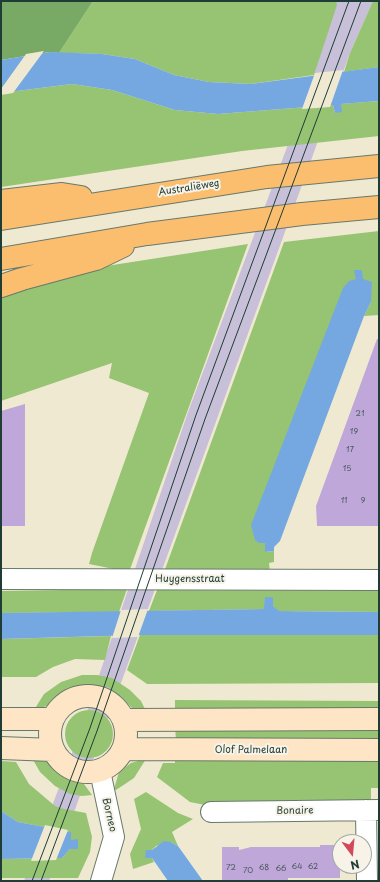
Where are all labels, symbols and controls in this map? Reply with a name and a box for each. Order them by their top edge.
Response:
street label: Australiëweg [158,177,220,199]
house number: 21 [355,409,365,419]
house number: 19 [350,427,358,437]
house number: 17 [346,445,354,455]
house number: 15 [343,464,351,474]
house number: 11 [341,496,347,506]
house number: 9 [361,496,365,506]
street label: Huygensstraat [155,573,225,585]
street label: Olof Palmelaan [215,744,287,756]
street label: Borneo [99,797,119,833]
street label: Bonaire [276,805,314,817]
north arrow [332,834,372,874]
text: N [349,856,362,874]
house number: 64 [292,862,302,872]
house number: 62 [308,862,318,872]
house number: 72 [226,863,236,873]
house number: 68 [259,863,269,873]
house number: 66 [275,864,287,874]
house number: 70 [243,866,253,876]

